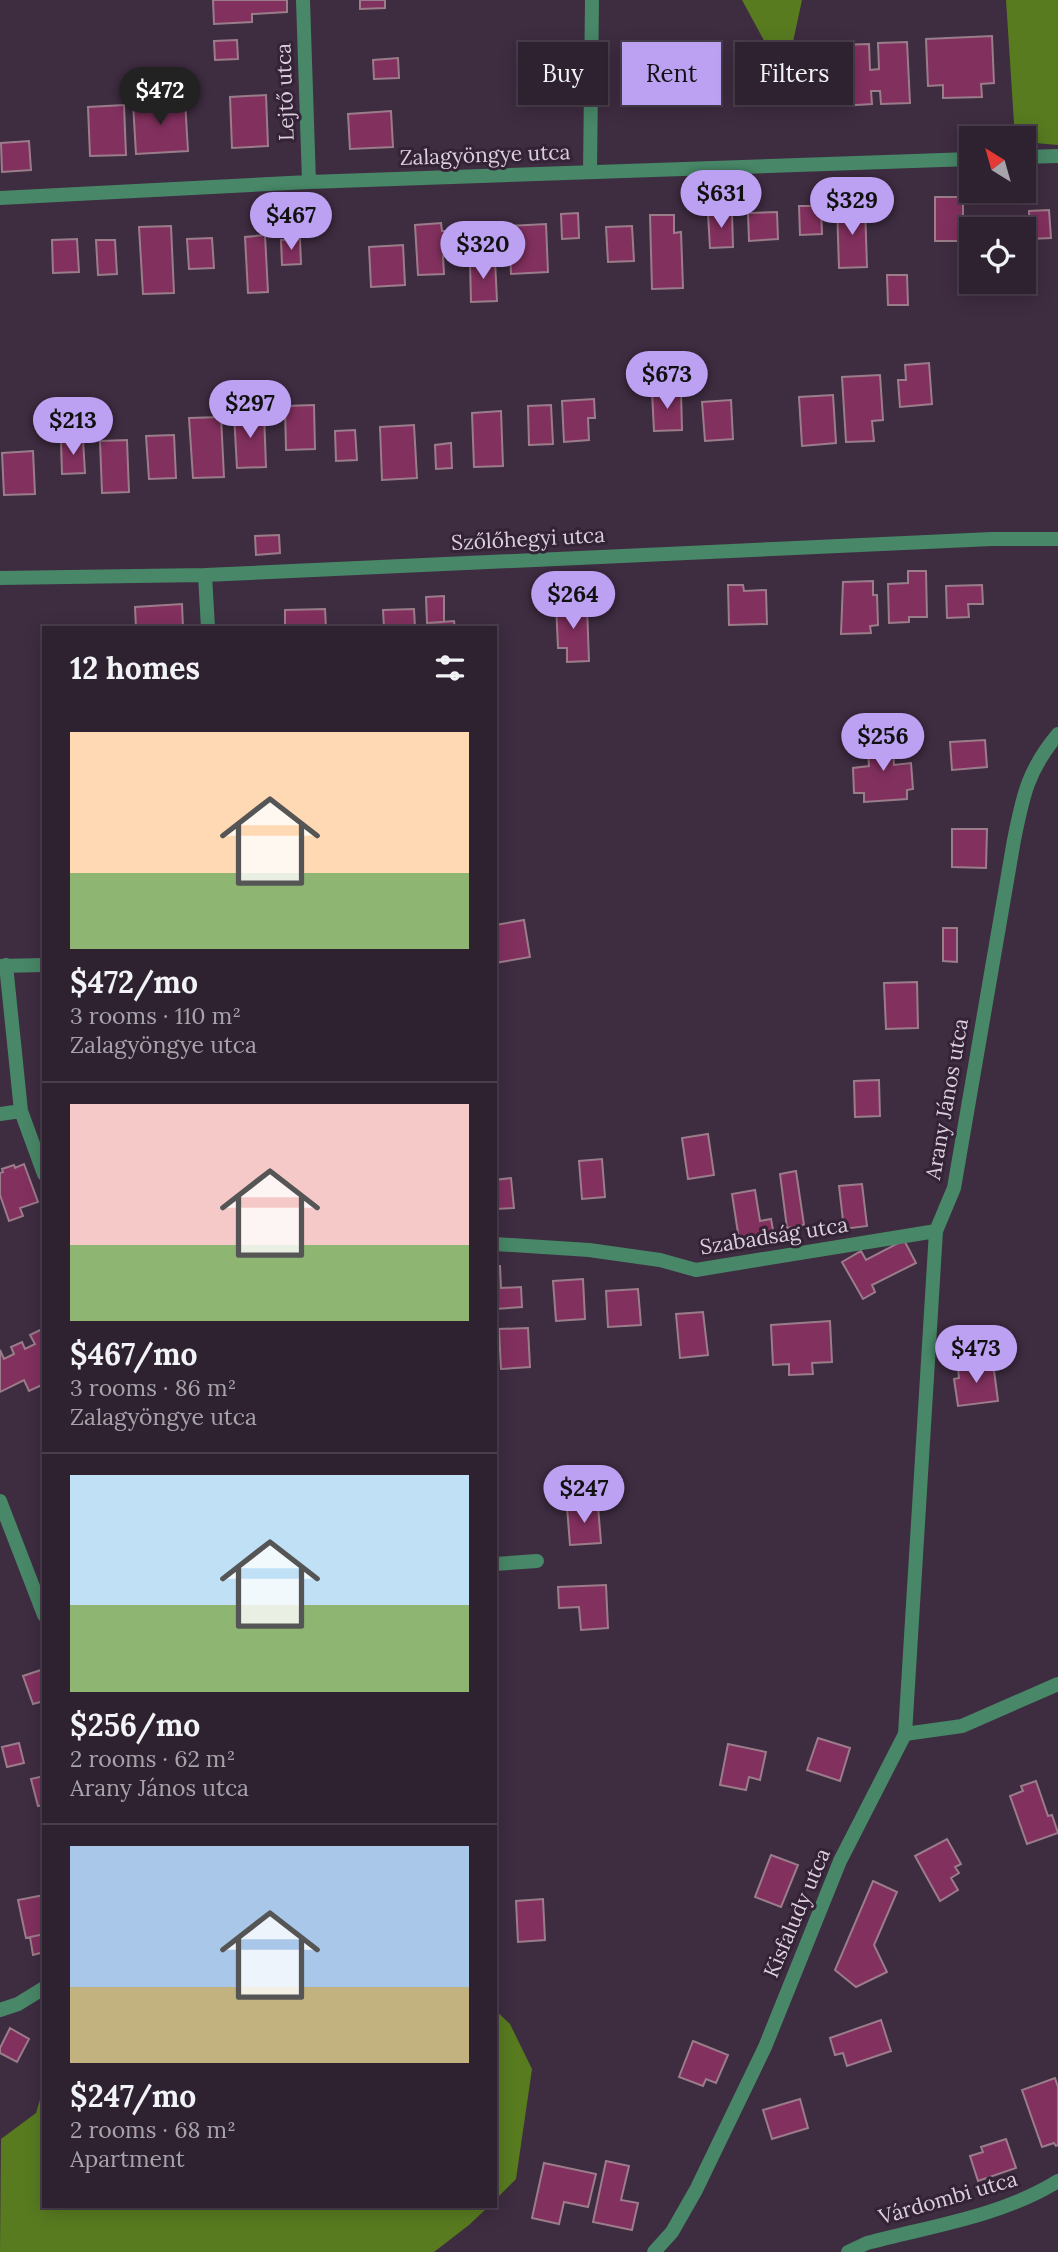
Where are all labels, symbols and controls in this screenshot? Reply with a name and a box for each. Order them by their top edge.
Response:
street label: Lejtő utca [269,42,300,141]
chip: Buy [518,42,608,105]
chip: Rent [622,42,721,105]
chip: Filters [735,42,853,105]
pin: $472 [119,68,201,127]
text: $472 [135,75,185,104]
north arrow [959,126,1036,203]
map controls [959,126,1036,294]
street label: Zalagyöngye utca [399,138,571,171]
pin: $631 [680,170,762,230]
pin: $329 [811,177,893,237]
text: $631 [697,178,745,207]
text: $329 [826,185,878,214]
pin: $467 [250,192,332,252]
text: $467 [266,200,316,229]
button: locate [959,217,1036,294]
pin: $320 [442,222,524,281]
text: $320 [456,229,510,258]
pin: $673 [626,352,708,411]
text: $673 [642,359,692,388]
pin: $297 [209,380,291,440]
text: $297 [225,388,275,417]
pin: $213 [32,398,114,457]
text: $213 [49,405,97,434]
street label: Szőlőhegyi utca [450,521,606,556]
pin: $264 [532,572,614,631]
text: $264 [547,579,599,608]
text: 12 homes [70,649,200,687]
icon: filters [431,649,469,687]
pin: $256 [842,714,924,773]
text: $256 [857,721,909,750]
icon: home [207,778,333,904]
text: $472/mo [70,963,198,1001]
text: 3 rooms · 110 m² [70,1001,241,1030]
street label: Arany János utca [919,1016,974,1183]
text: Zalagyöngye utca [70,1030,257,1059]
icon: home [207,1150,333,1276]
street label: Szabadság utca [698,1210,850,1261]
pin: $473 [935,1326,1017,1385]
text: $473 [951,1333,1001,1362]
text: $467/mo [70,1335,198,1373]
text: 3 rooms · 86 m² [70,1373,236,1402]
text: Zalagyöngye utca [70,1402,257,1431]
pin: $247 [543,1466,625,1525]
text: $247 [559,1473,609,1502]
icon: home [207,1521,333,1647]
text: $256/mo [70,1706,200,1744]
text: 2 rooms · 62 m² [70,1744,235,1773]
text: Arany János utca [70,1773,249,1802]
street label: Kisfaludy utca [757,1844,836,1982]
icon: home [207,1892,333,2018]
text: $247/mo [70,2077,196,2115]
text: 2 rooms · 68 m² [70,2115,236,2144]
text: Apartment [70,2144,185,2173]
street label: Várdombi utca [875,2165,1020,2230]

